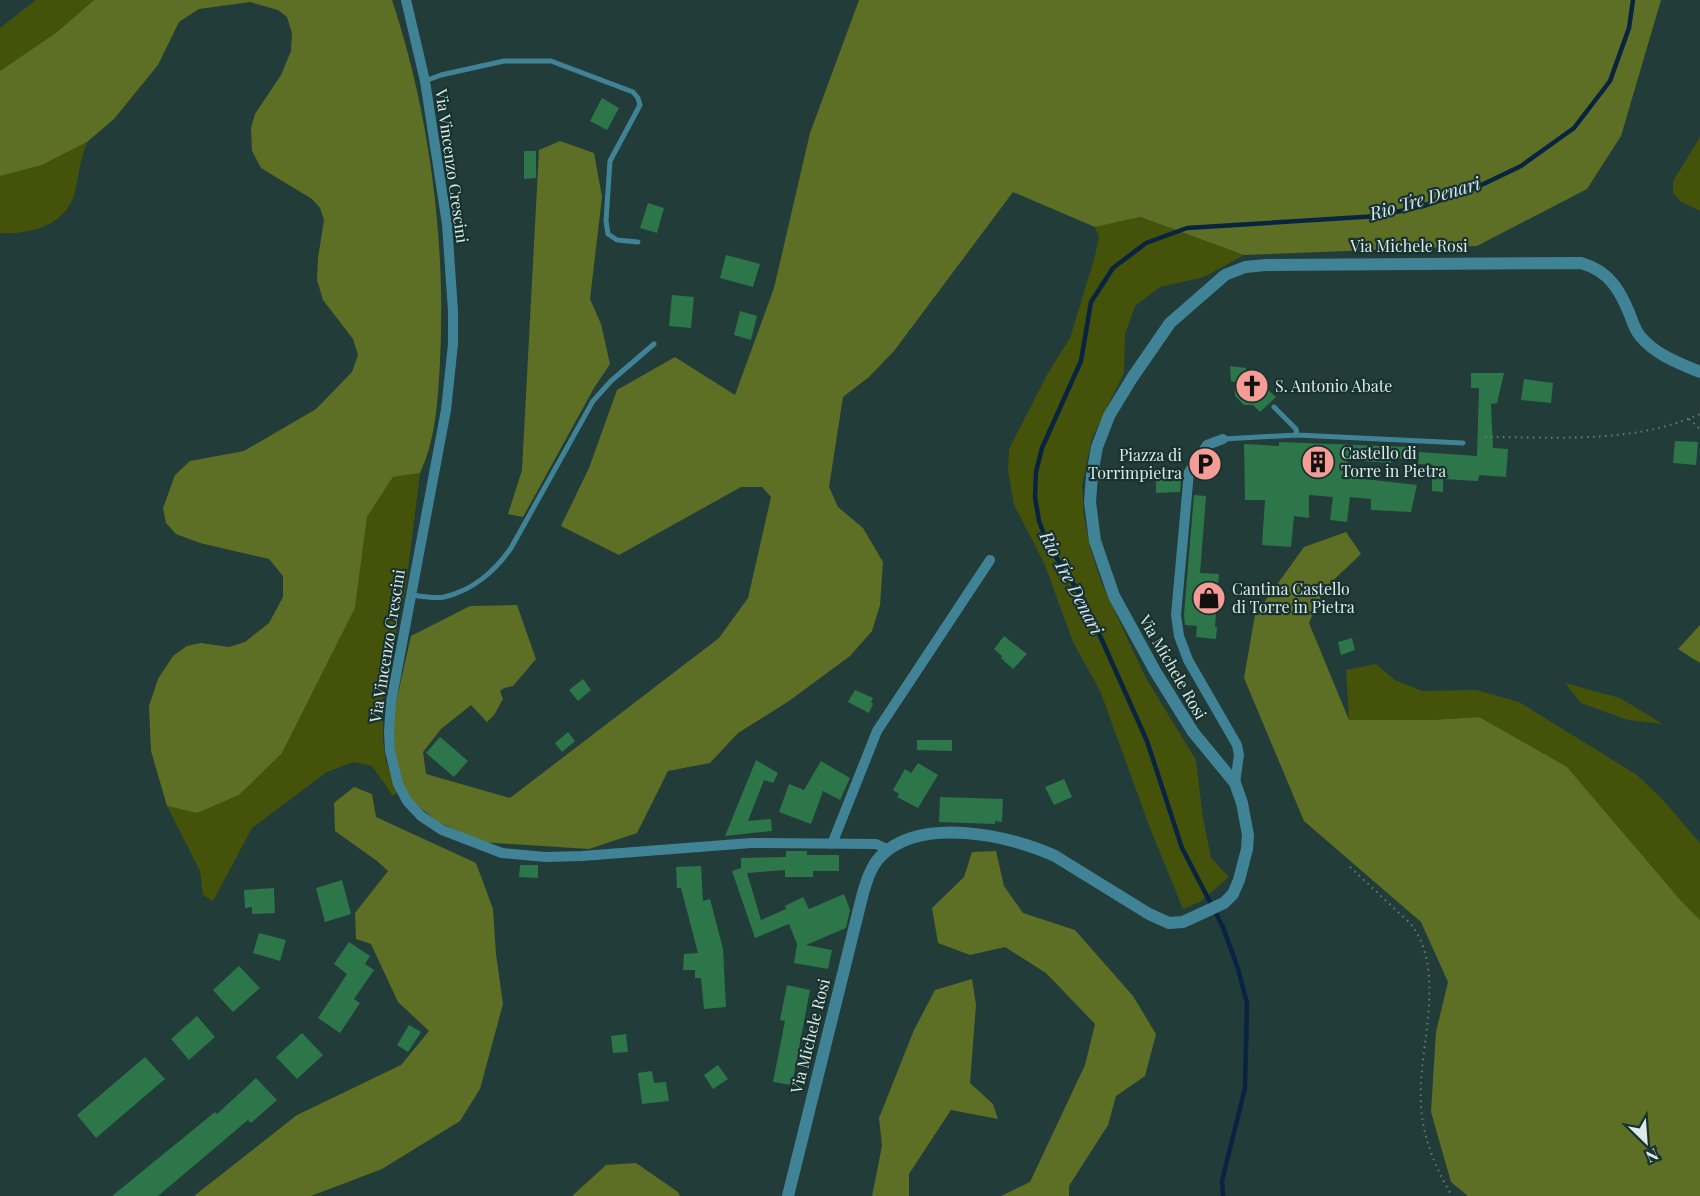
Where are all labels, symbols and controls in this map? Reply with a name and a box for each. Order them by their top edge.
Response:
street label: Via Vincenzo Crescini [431,87,474,244]
water label: Rio Tre Denari [1366,171,1483,226]
street label: Via Michele Rosi [1349,235,1468,256]
church icon: S. Antonio Abate [1234,368,1270,404]
place label: S. Antonio Abate [1275,375,1392,396]
place label: Castello di Torre in Pietra [1341,442,1446,481]
place label: Piazza di Torrimpietra [1088,444,1182,483]
building icon: Castello di Torre in Pietra [1300,444,1336,480]
parking icon: Piazza di Torrimpietra [1187,446,1223,482]
water label: Rio Tre Denari [1034,526,1110,639]
street label: Via Vincenzo Crescini [364,567,409,725]
place label: Cantina Castello di Torre in Pietra [1232,578,1355,617]
shop icon: Cantina Castello di Torre in Pietra [1191,580,1227,616]
street label: Via Michele Rosi [1134,610,1212,723]
street label: Via Michele Rosi [785,976,834,1096]
north arrow [1616,1112,1676,1172]
text: N [1642,1144,1662,1168]

